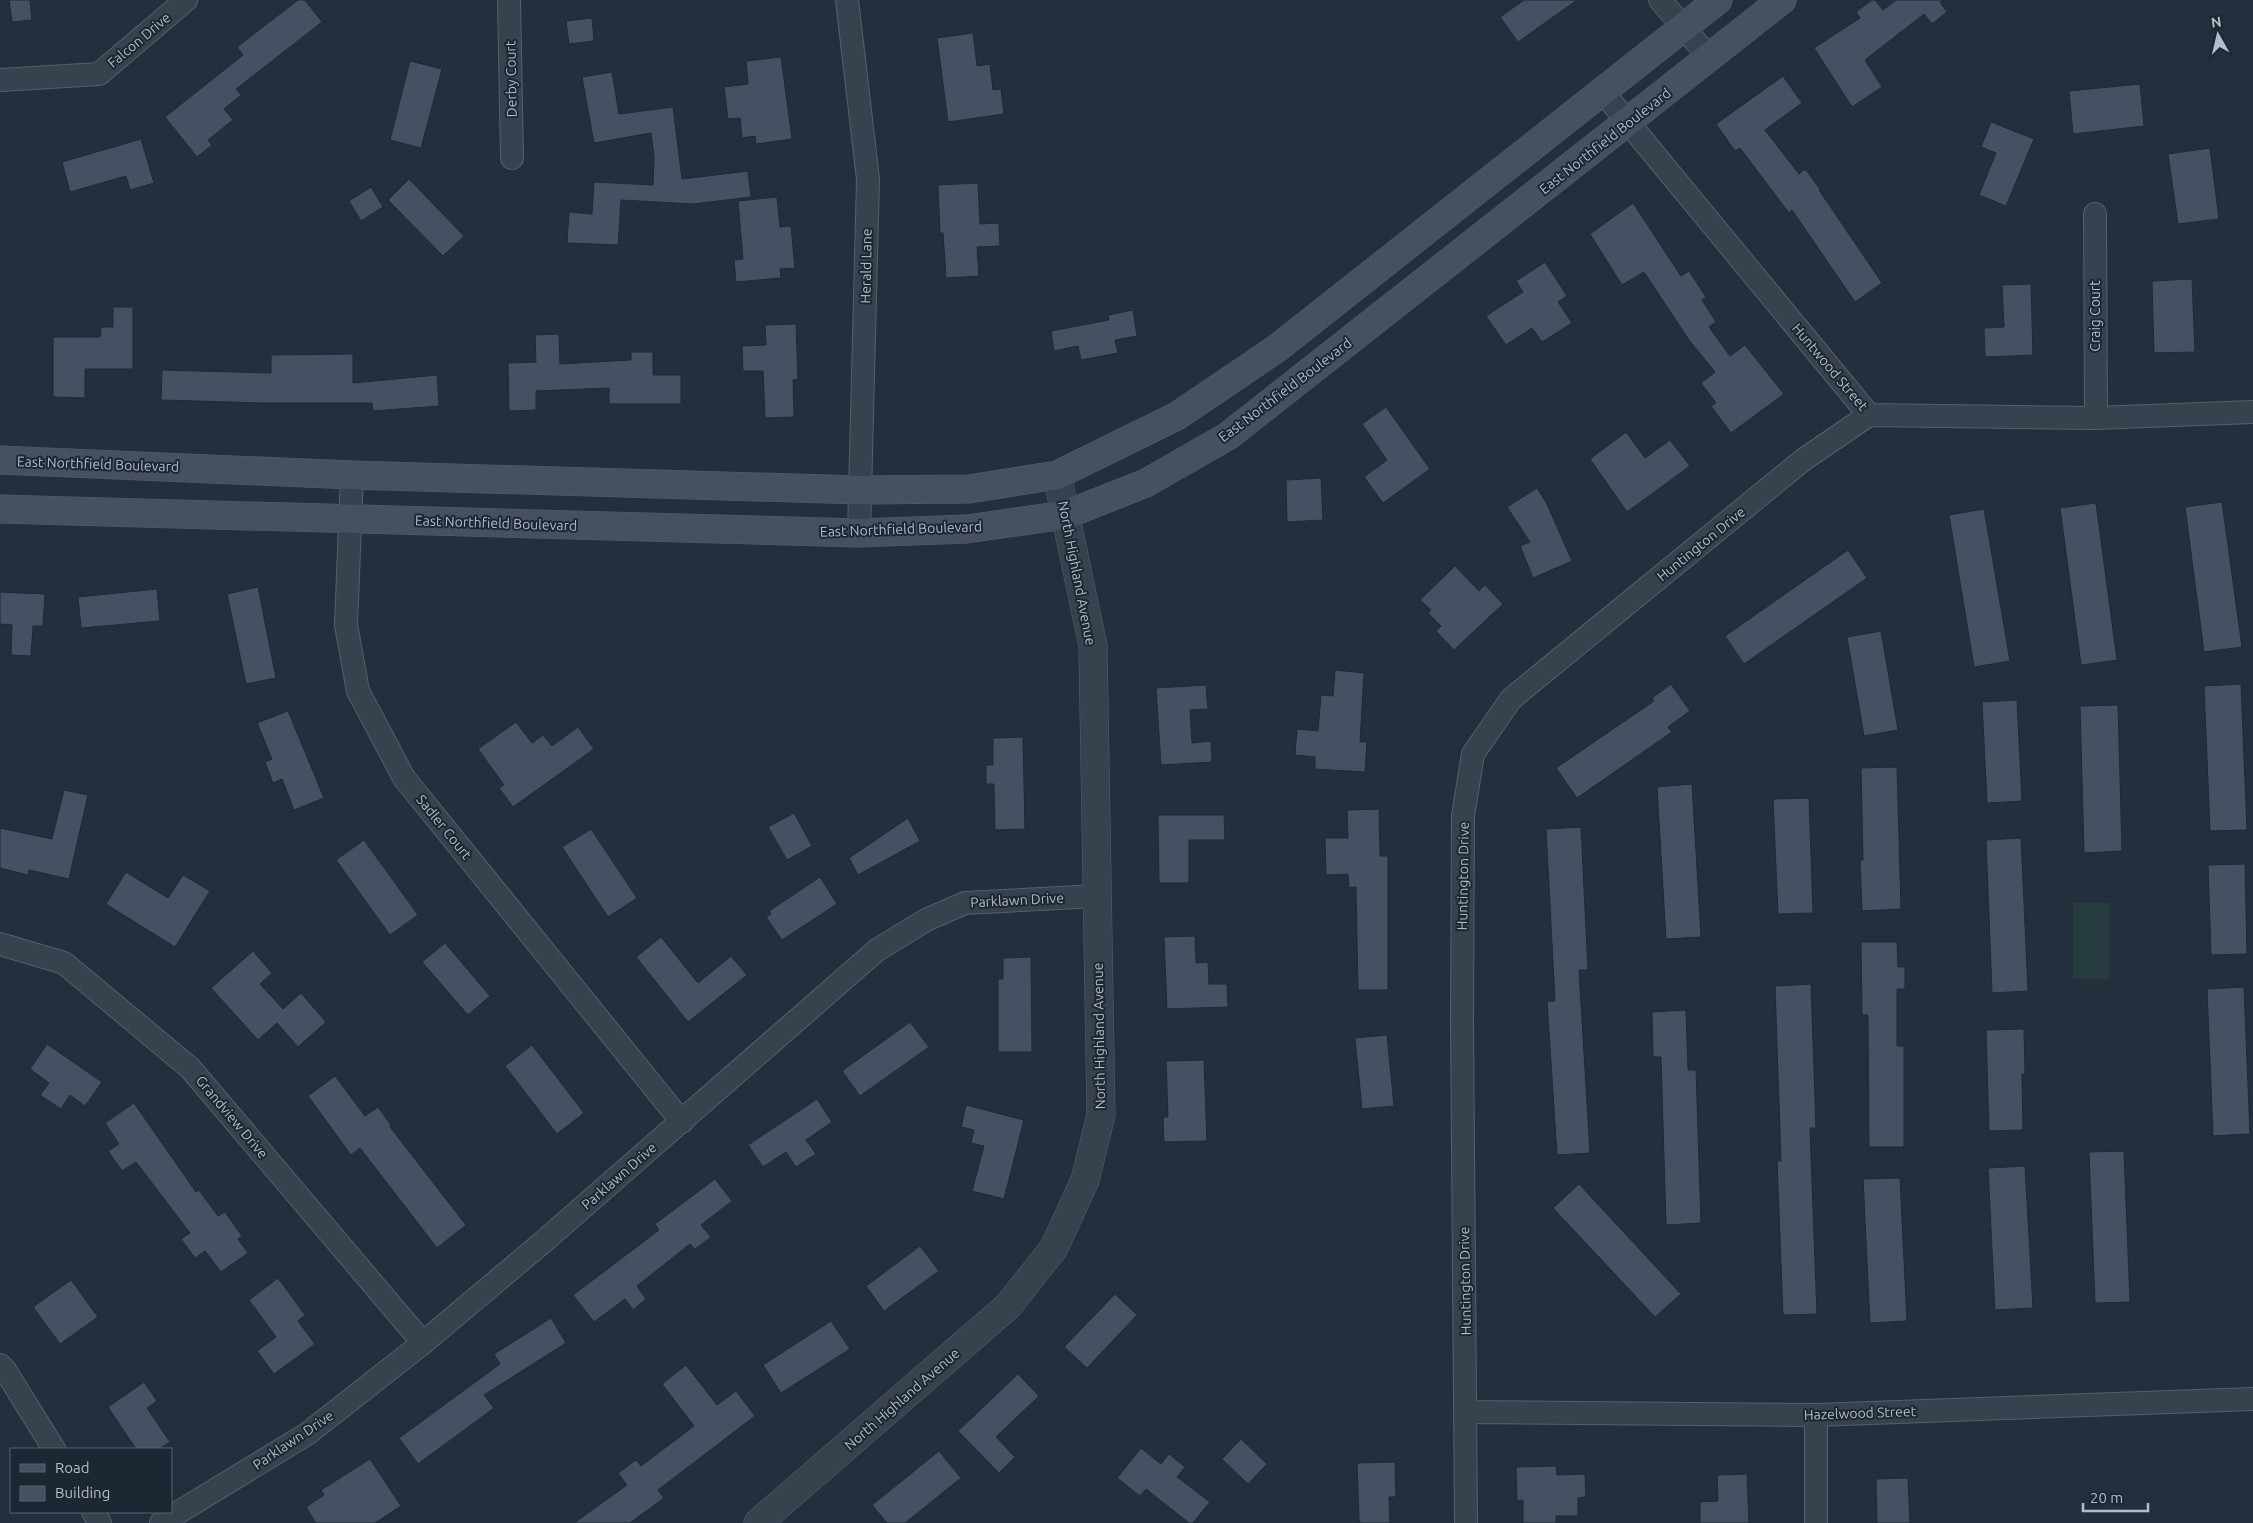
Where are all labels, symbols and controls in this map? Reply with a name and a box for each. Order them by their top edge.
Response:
street label: Falcon Drive [104,9,174,71]
north arrow [2193,10,2243,60]
text: N [2210,13,2222,31]
street label: Derby Court [502,40,520,117]
street label: East Northfield Boulevard [1536,85,1674,197]
street label: Herald Lane [857,228,875,304]
street label: Craig Court [2087,280,2103,352]
street label: Huntwood Street [1789,320,1871,414]
street label: East Northfield Boulevard [1215,335,1355,445]
street label: East Northfield Boulevard [17,453,179,475]
street label: North Highland Avenue [1055,499,1099,647]
street label: Huntington Drive [1654,504,1748,584]
street label: East Northfield Boulevard [415,512,577,534]
street label: East Northfield Boulevard [820,518,982,540]
street label: Sadler Court [413,792,475,863]
street label: Huntington Drive [1454,822,1472,930]
street label: Parklawn Drive [970,890,1064,910]
street label: North Highland Avenue [1090,962,1108,1110]
street label: Grandview Drive [193,1072,271,1162]
street label: Parklawn Drive [578,1139,660,1213]
street label: Huntington Drive [1456,1227,1474,1335]
street label: North Highland Avenue [841,1345,963,1453]
street label: Hazelwood Street [1804,1403,1917,1423]
street label: Parklawn Drive [250,1407,336,1473]
legend [10,1448,172,1513]
text: Road [55,1459,90,1476]
scale bar [2083,1480,2148,1512]
text: Building [55,1484,110,1501]
text: 20 m [2090,1489,2123,1506]

